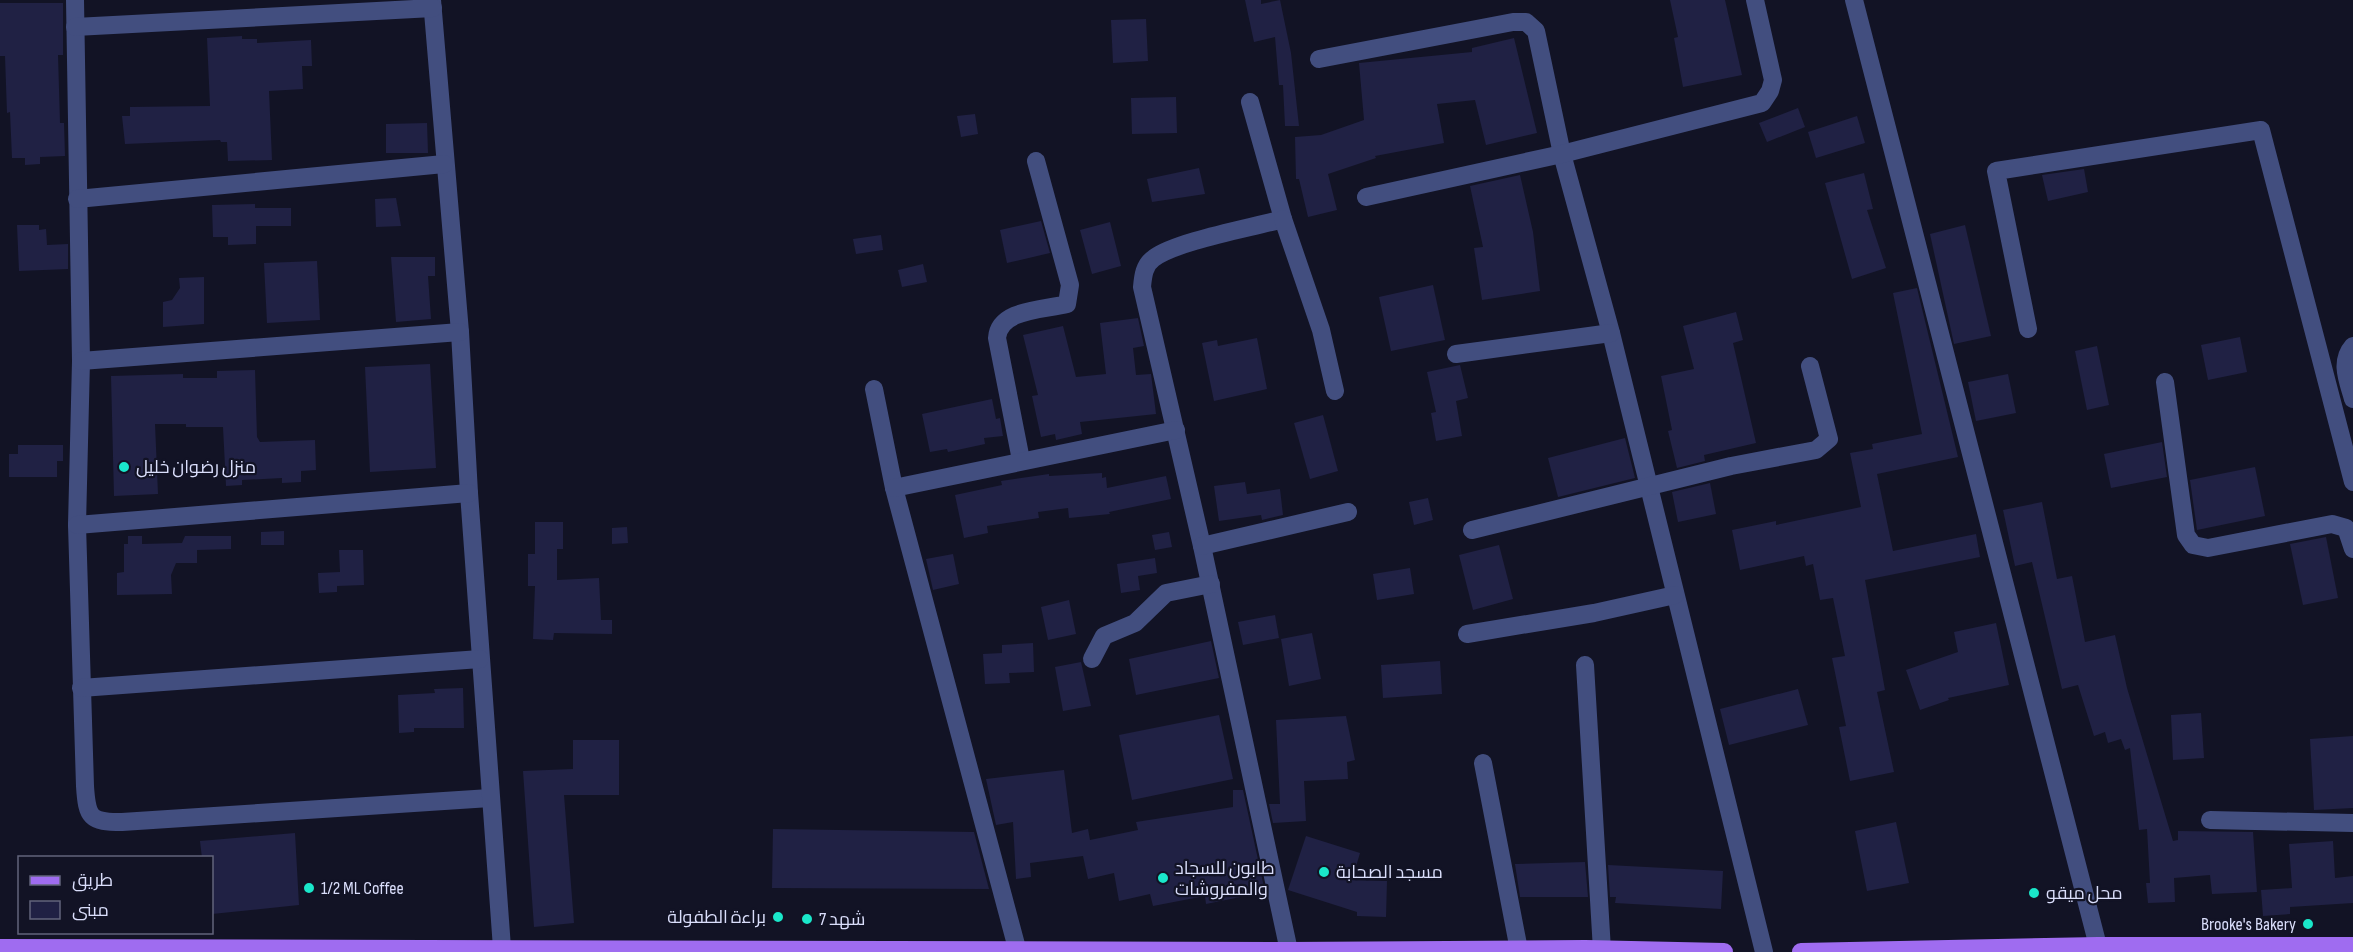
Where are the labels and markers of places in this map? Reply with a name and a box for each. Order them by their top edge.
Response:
place label: منزل رضوان خليل [136,457,256,478]
marker: منزل رضوان خليل [117,460,131,474]
place label: طابون للسجاد والمفروشات [1175,858,1275,900]
place label: مسجد الصحابة [1336,862,1443,883]
marker: مسجد الصحابة [1317,865,1331,879]
marker: طابون للسجاد والمفروشات [1156,871,1170,885]
place label: 1/2 ML Coffee [321,878,404,899]
marker: 1/2 ML Coffee [302,881,316,895]
place label: محل ميقو [2046,883,2123,904]
marker: محل ميقو [2027,886,2041,900]
place label: براءة الطفولة [667,907,766,928]
place label: شهد 7 [819,909,865,930]
marker: براءة الطفولة [771,910,785,924]
marker: شهد 7 [800,912,814,926]
place label: Brooke's Bakery [2201,914,2296,935]
marker: Brooke's Bakery [2301,917,2315,931]

